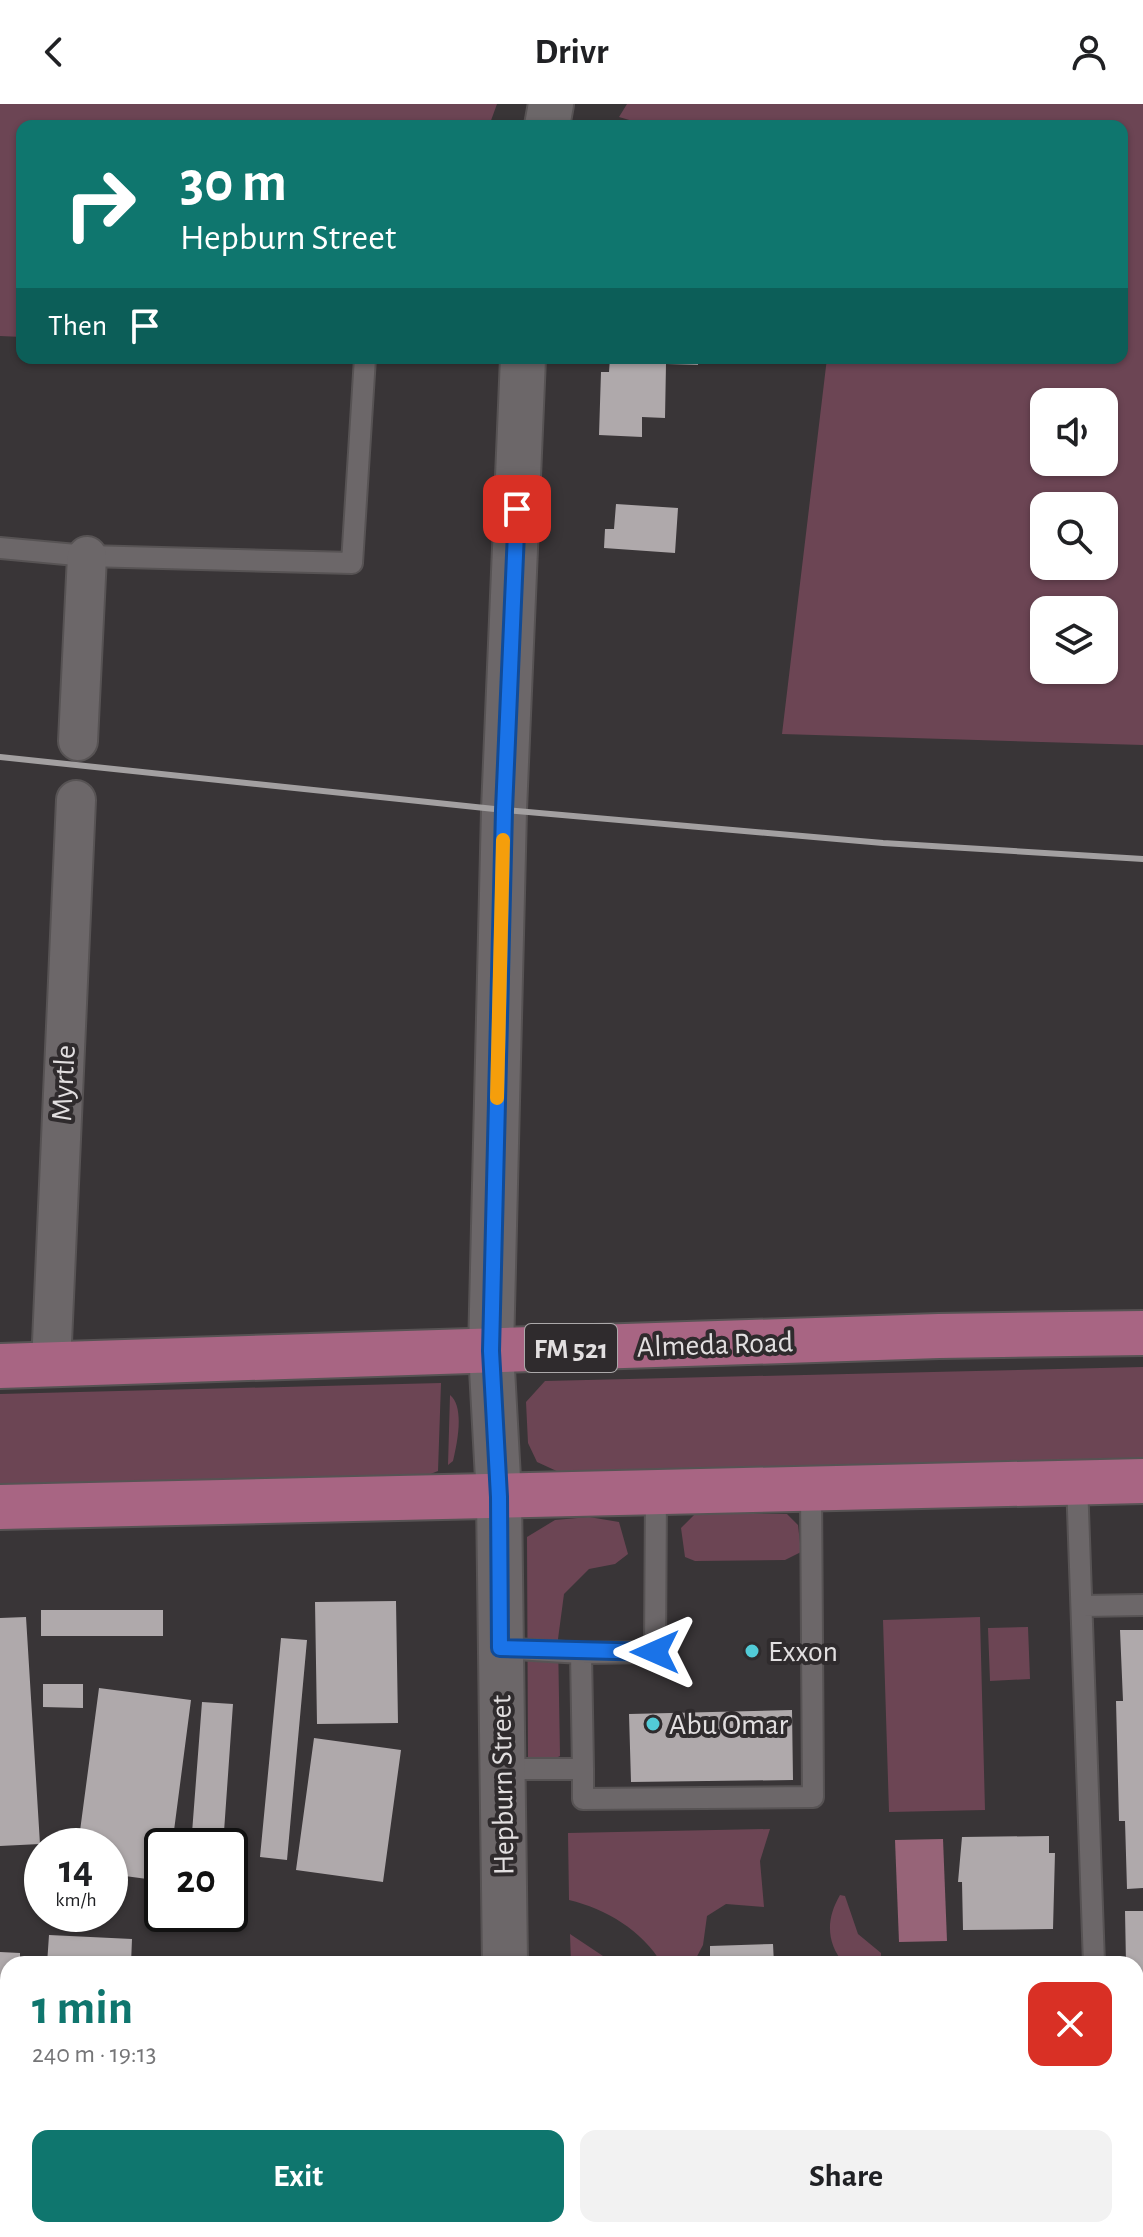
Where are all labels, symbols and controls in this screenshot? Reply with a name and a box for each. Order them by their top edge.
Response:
icon: back [32,30,76,74]
icon: person [1067,30,1111,74]
text: Drivr [535,34,608,70]
icon: right [48,152,152,256]
text: 30 m [180,155,287,211]
text: Hepburn Street [180,220,396,256]
icon: arrive [123,304,167,348]
text: Then [48,311,107,341]
map controls [1030,388,1118,684]
button: sound [1030,388,1118,476]
pin [483,475,551,543]
icon: arrive [495,487,539,531]
button: search [1030,492,1118,580]
button: layers [1030,596,1118,684]
street label: Myrtle [47,1044,81,1122]
road number: FM 521 [525,1324,617,1372]
street label: Almeda Road [636,1327,794,1363]
position arrow [613,1610,697,1694]
place label: Exxon [768,1637,838,1667]
marker: Exxon [743,1642,761,1660]
street label: Hepburn Street [486,1694,520,1875]
place label: Abu Omar [669,1710,789,1740]
marker: Abu Omar [644,1715,662,1733]
speed limit sign: 20 [144,1828,248,1932]
text: 14 [59,1850,93,1890]
text: km/h [55,1890,97,1910]
button: close [1028,1982,1112,2066]
text: 1 min [32,1985,133,2033]
text: 240 m · 19:13 [32,2041,156,2067]
button: Exit [32,2130,564,2222]
button: Share [580,2130,1112,2222]

